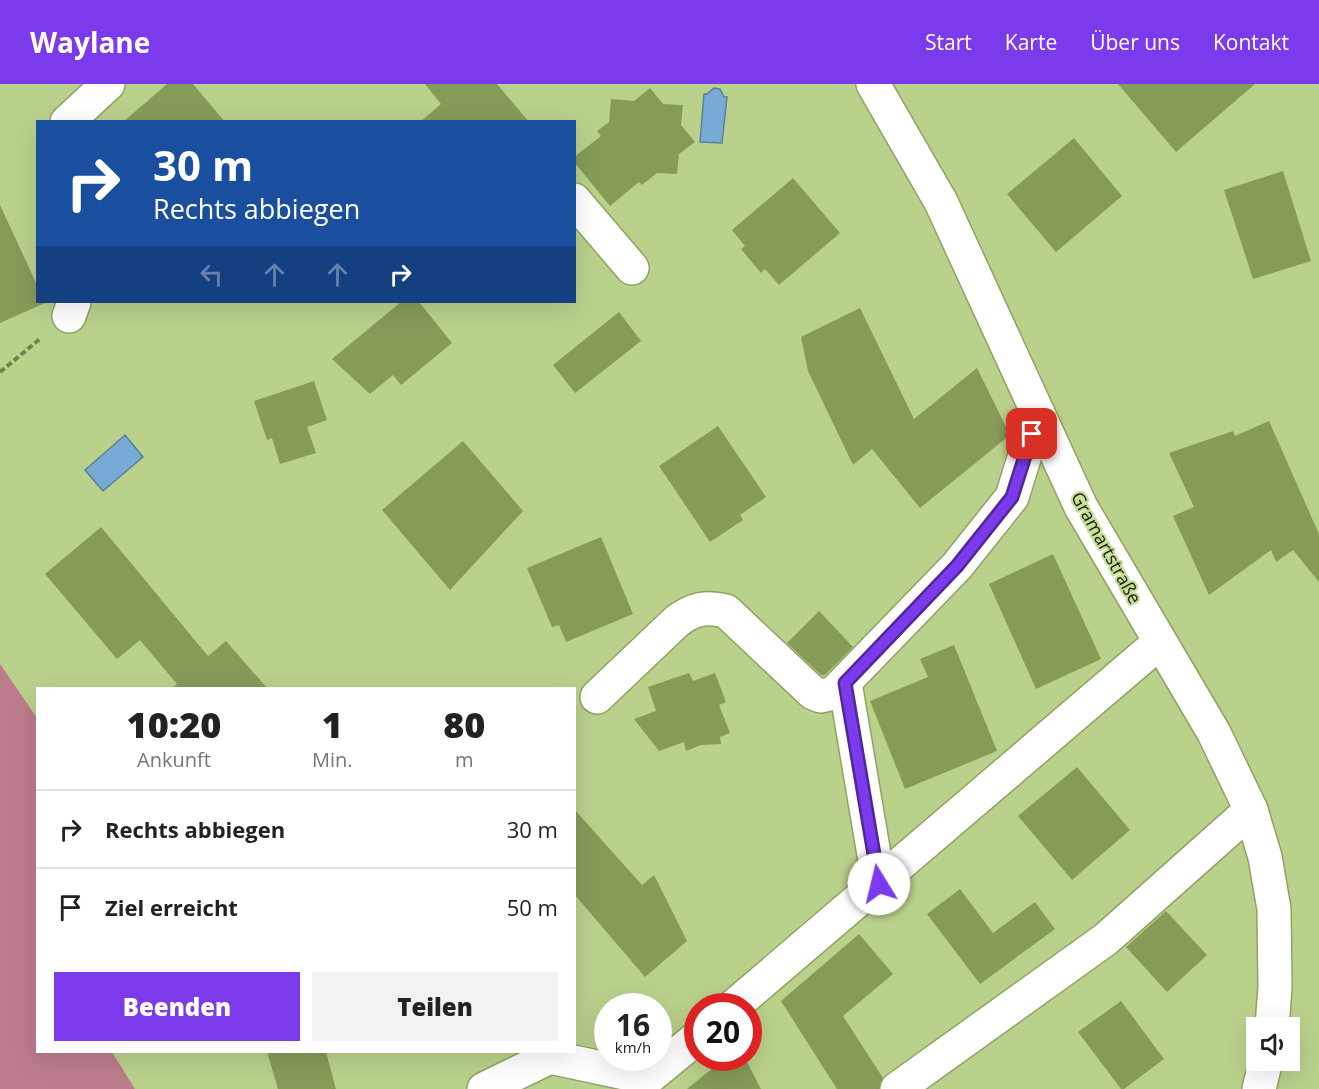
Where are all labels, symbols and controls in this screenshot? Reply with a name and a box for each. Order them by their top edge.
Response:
text: Waylane [30,23,150,61]
text: Start [925,28,972,56]
text: Karte [1005,28,1057,56]
text: Über uns [1090,28,1180,56]
text: Kontakt [1213,28,1289,56]
text: 30 m [153,136,253,193]
icon: right [54,144,132,222]
text: Rechts abbiegen [153,190,360,227]
icon: left [195,258,228,291]
icon: ahead [258,258,291,291]
icon: ahead [321,258,354,291]
icon: right [384,258,417,291]
pin [1006,408,1057,459]
icon: arrive [1015,417,1048,450]
street label: Gramartstraße [1066,487,1148,608]
text: 10:20 [127,700,221,749]
text: 1 [322,700,343,749]
text: 80 [443,700,485,749]
text: Ankunft [137,746,211,773]
text: Min. [312,746,353,773]
text: m [455,746,474,773]
icon: right [54,813,87,846]
text: Rechts abbiegen [105,814,285,844]
text: 30 m [507,814,558,844]
position arrow [847,852,911,916]
icon: arrive [54,891,87,924]
text: Ziel erreicht [105,892,238,922]
text: 50 m [507,892,558,922]
button: Beenden [54,972,300,1041]
button: Teilen [312,972,558,1041]
speed limit sign: 20 [684,993,762,1071]
text: 16 [616,1004,650,1045]
map controls [1246,1017,1300,1071]
button: sound [1246,1017,1300,1071]
text: km/h [615,1037,651,1057]

